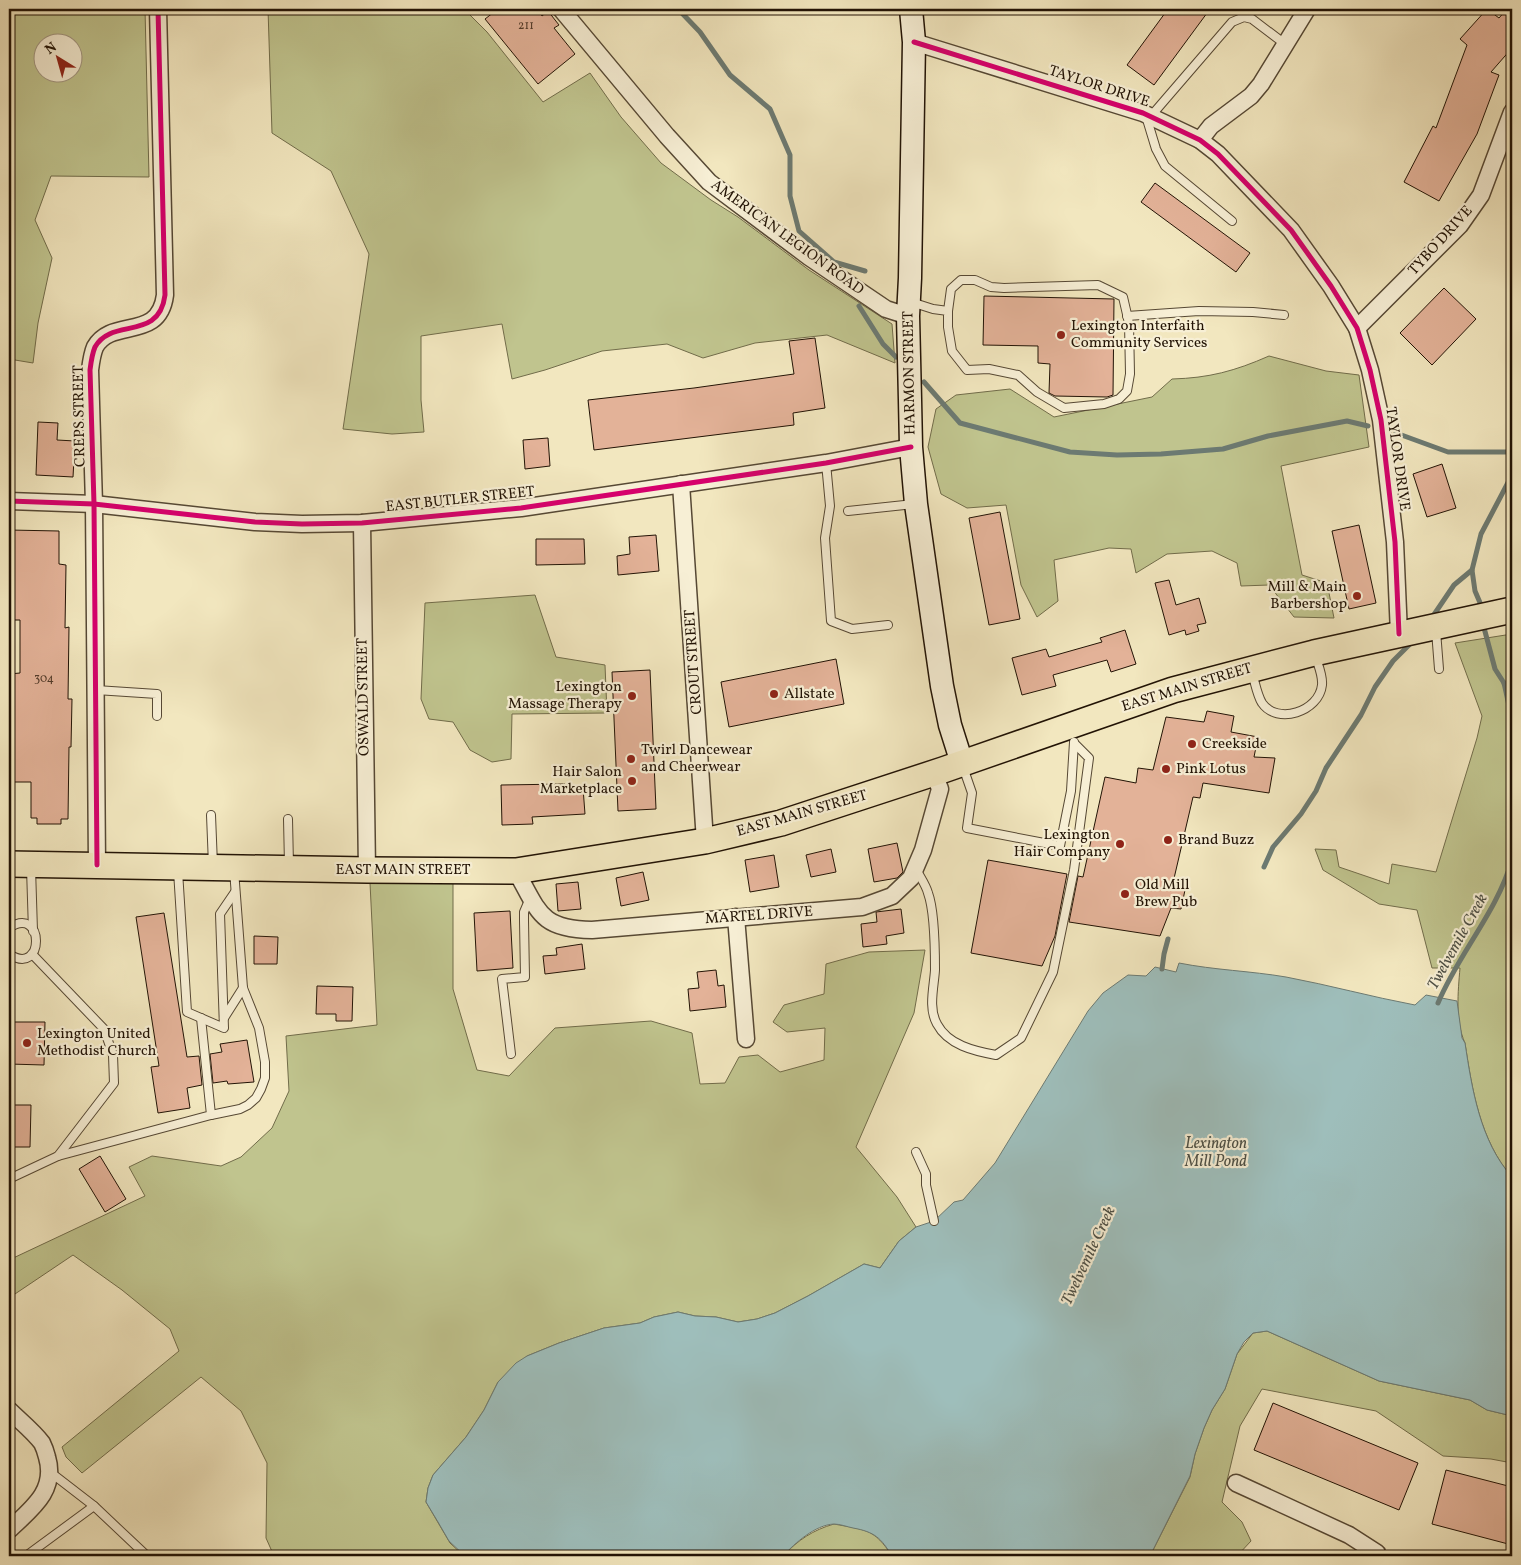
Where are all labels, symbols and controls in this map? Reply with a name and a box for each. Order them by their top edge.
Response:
house number: 211 [518,18,534,34]
north arrow [32,32,82,82]
text: N [41,38,61,59]
street label: TAYLOR DRIVE [1046,61,1152,113]
street label: AMERICAN LEGION ROAD [706,175,868,301]
street label: TYBO DRIVE [1404,202,1478,280]
street label: HARMON STREET [898,311,922,435]
place label: Lexington Interfaith Community Services [1071,316,1208,354]
marker: Lexington Interfaith Community Services [1055,329,1067,341]
street label: CREPS STREET [69,365,91,467]
street label: TAYLOR DRIVE [1379,406,1415,512]
street label: EAST BUTLER STREET [384,482,536,518]
place label: Mill & Main Barbershop [1268,577,1347,615]
marker: Mill & Main Barbershop [1351,590,1363,602]
street label: CROUT STREET [680,609,708,715]
street label: OSWALD STREET [352,637,376,756]
street label: EAST MAIN STREET [1119,658,1255,718]
house number: 304 [34,671,54,687]
place label: Lexington Massage Therapy [508,677,622,715]
place label: Allstate [784,684,835,705]
marker: Allstate [768,688,780,700]
marker: Lexington Massage Therapy [626,690,638,702]
place label: Creekside [1202,734,1267,755]
marker: Creekside [1186,738,1198,750]
place label: Twirl Dancewear and Cheerwear [641,740,752,778]
marker: Twirl Dancewear and Cheerwear [625,753,637,765]
place label: Pink Lotus [1176,759,1246,780]
place label: Hair Salon Marketplace [540,762,622,800]
marker: Pink Lotus [1160,763,1172,775]
marker: Hair Salon Marketplace [626,775,638,787]
street label: EAST MAIN STREET [734,785,870,843]
place label: Lexington Hair Company [1014,825,1110,863]
place label: Brand Buzz [1178,830,1254,851]
marker: Brand Buzz [1162,834,1174,846]
marker: Lexington Hair Company [1114,838,1126,850]
street label: EAST MAIN STREET [335,860,471,881]
place label: Old Mill Brew Pub [1135,875,1197,913]
marker: Old Mill Brew Pub [1119,888,1131,900]
water label: Twelvemile Creek [1423,890,1494,994]
street label: MARTEL DRIVE [704,902,814,930]
place label: Lexington United Methodist Church [37,1024,156,1062]
marker: Lexington United Methodist Church [21,1037,33,1049]
water label: Lexington Mill Pond [1184,1133,1247,1173]
water label: Twelvemile Creek [1057,1203,1122,1309]

